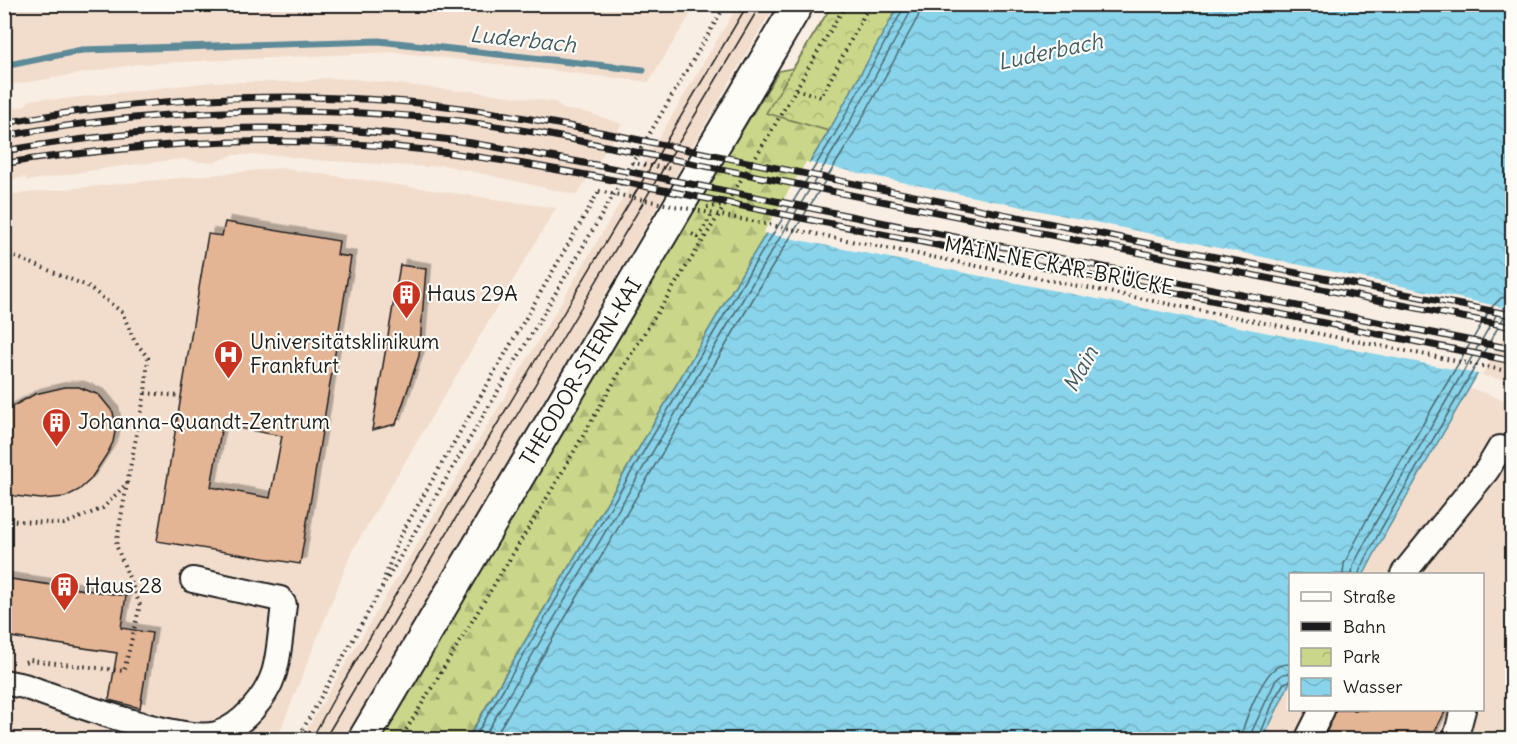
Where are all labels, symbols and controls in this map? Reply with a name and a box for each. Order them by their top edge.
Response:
water label: Luderbach [469,20,579,59]
water label: Luderbach [995,26,1106,76]
street label: MAIN-NECKAR-BRÜCKE [942,230,1176,301]
street label: THEODOR-STERN-KAI [514,273,647,471]
building icon: Haus 29A [390,278,422,320]
place label: Haus 29A [427,280,518,307]
place label: Universitätsklinikum Frankfurt [250,328,439,379]
hospital icon: Universitätsklinikum Frankfurt [213,338,245,380]
water label: Main [1056,340,1104,397]
building icon: Johanna-Quandt-Zentrum [41,406,73,448]
place label: Johanna-Quandt-Zentrum [78,408,330,435]
building icon: Haus 28 [48,570,80,612]
place label: Haus 28 [85,572,162,599]
legend [1289,573,1484,711]
text: Straße [1343,585,1396,608]
text: Bahn [1343,615,1386,638]
text: Park [1343,645,1380,668]
text: Wasser [1343,675,1403,698]

